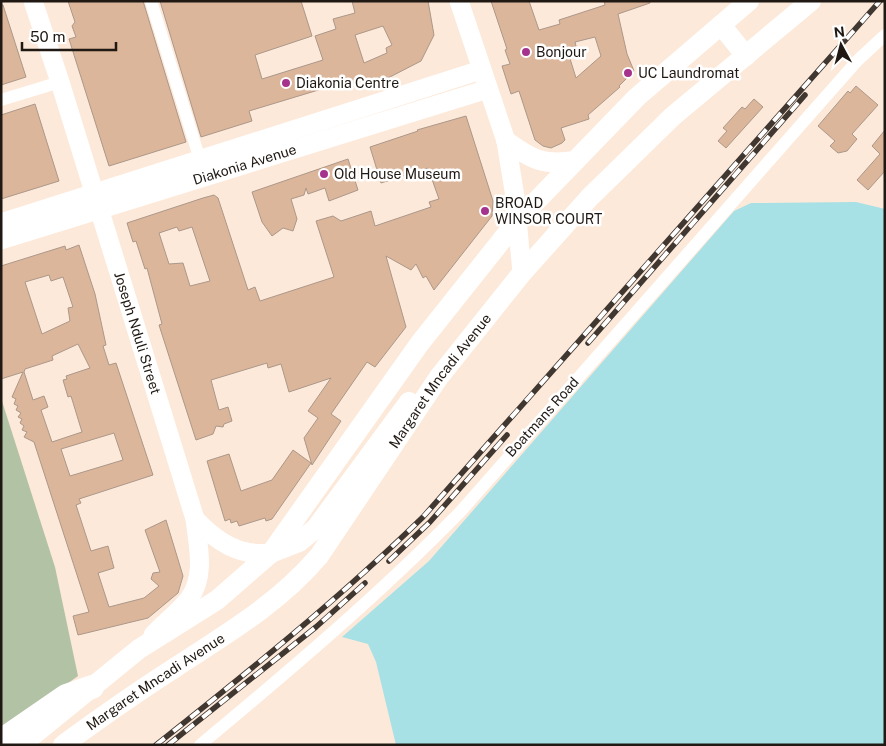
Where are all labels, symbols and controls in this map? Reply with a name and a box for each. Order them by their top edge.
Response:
scale bar [22,20,116,52]
north arrow [816,20,866,70]
text: N [833,23,846,41]
text: 50 m [30,28,65,45]
place label: Bonjour [536,44,587,60]
marker: Bonjour [520,46,532,58]
place label: UC Laundromat [638,65,739,81]
marker: UC Laundromat [622,67,634,79]
place label: Diakonia Centre [296,75,399,91]
marker: Diakonia Centre [280,77,292,89]
street label: Diakonia Avenue [191,141,298,188]
place label: Old House Museum [334,166,461,182]
marker: Old House Museum [318,168,330,180]
place label: BROAD WINSOR COURT [495,195,602,227]
marker: BROAD WINSOR COURT [479,205,491,217]
street label: Joseph Nduli Street [111,270,164,396]
street label: Margaret Mncadi Avenue [386,310,494,451]
street label: Boatmans Road [502,374,582,460]
street label: Margaret Mncadi Avenue [83,630,227,734]

